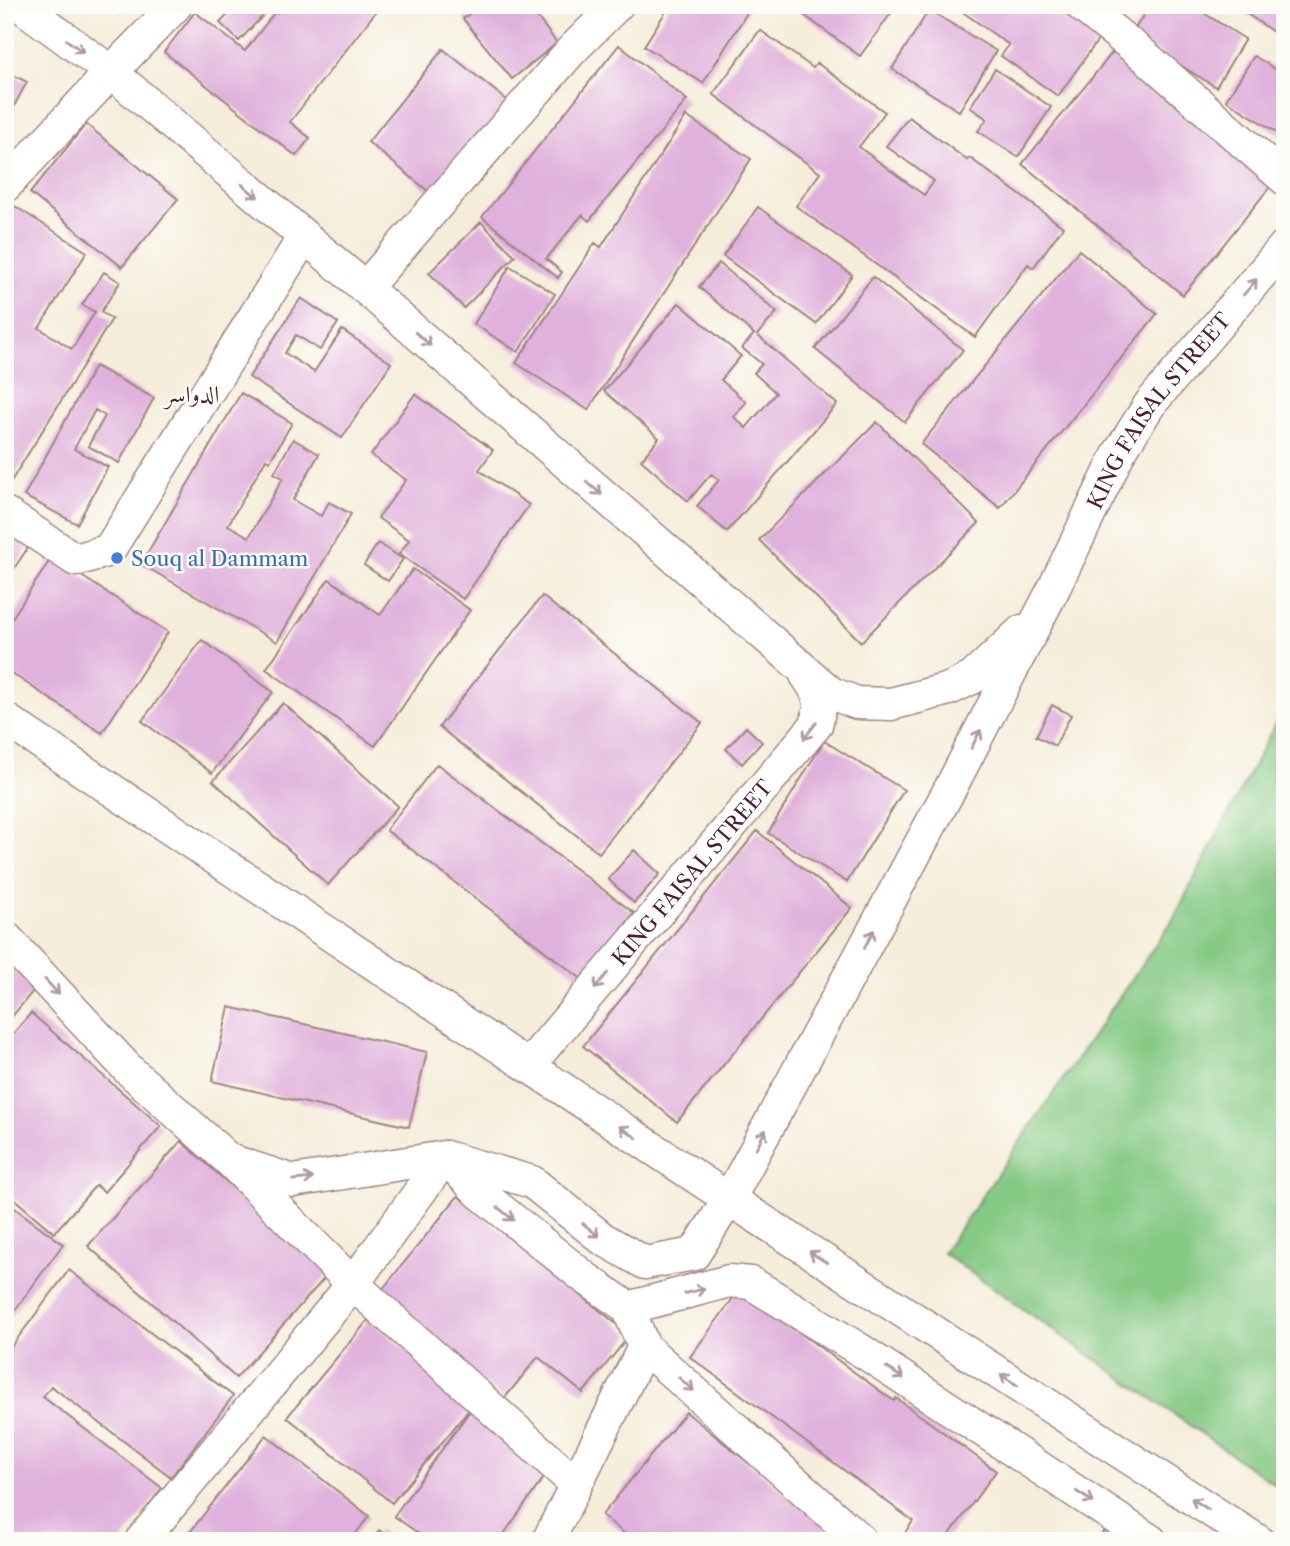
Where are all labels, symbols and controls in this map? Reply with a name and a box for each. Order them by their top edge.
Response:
one-way arrow [65,38,84,53]
one-way arrow [241,183,259,199]
one-way arrow [1242,278,1258,296]
street label: KING FAISAL STREET [1082,307,1235,513]
one-way arrow [414,331,432,347]
district label: الدواسر [163,380,219,410]
one-way arrow [585,480,603,496]
place label: Souq al Dammam [131,546,309,571]
marker: Souq al Dammam [109,550,125,566]
one-way arrow [802,721,817,740]
one-way arrow [970,729,984,749]
street label: KING FAISAL STREET [606,774,777,970]
one-way arrow [863,929,876,950]
one-way arrow [593,971,609,989]
one-way arrow [43,978,60,995]
one-way arrow [619,1125,638,1139]
one-way arrow [754,1130,768,1150]
one-way arrow [291,1172,314,1185]
one-way arrow [496,1207,515,1222]
one-way arrow [582,1222,600,1237]
one-way arrow [809,1250,828,1264]
one-way arrow [683,1284,706,1297]
one-way arrow [884,1366,904,1380]
one-way arrow [1000,1373,1020,1387]
one-way arrow [676,1376,694,1392]
one-way arrow [1075,1490,1094,1505]
one-way arrow [1191,1496,1211,1510]

